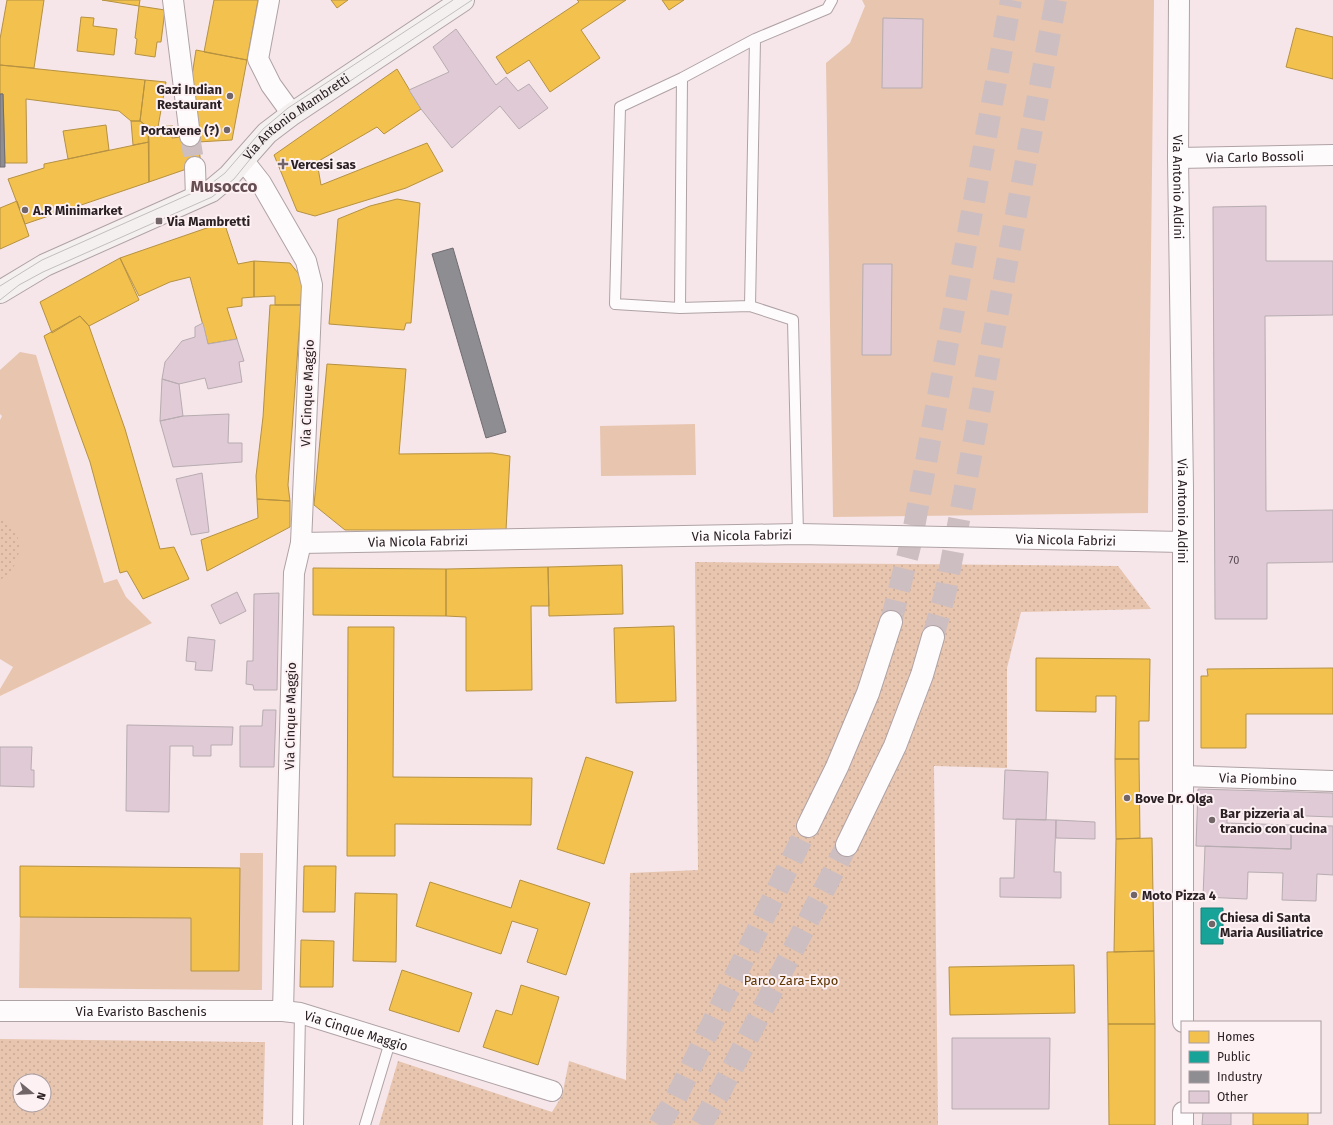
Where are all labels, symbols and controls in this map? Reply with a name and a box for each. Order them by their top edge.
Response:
street label: Via Antonio Mambretti [240,71,353,163]
place label: Gazi Indian Restaurant [156,82,223,112]
marker: Gazi Indian Restaurant [225,91,235,101]
place label: Portavene (?) [141,123,219,138]
marker: Portavene (?) [222,125,232,135]
street label: Via Antonio Aldini [1170,134,1186,240]
street label: Via Carlo Bossoli [1206,149,1304,165]
place label: Vercesi sas [290,157,356,172]
marker: Vercesi sas [278,159,288,169]
district label: Musocco [191,176,257,197]
place label: A.R Minimarket [32,203,124,218]
marker: A.R Minimarket [20,205,30,215]
place label: Via Mambretti [166,214,250,229]
marker: Via Mambretti [154,216,164,226]
street label: Via Cinque Maggio [298,339,317,447]
street label: Via Antonio Aldini [1175,458,1190,563]
street label: Via Nicola Fabrizi [692,527,792,544]
street label: Via Nicola Fabrizi [1016,532,1116,549]
street label: Via Nicola Fabrizi [368,533,468,550]
house number: 70 [1229,554,1239,567]
street label: Via Cinque Maggio [282,662,299,770]
street label: Via Piombino [1219,770,1297,788]
place label: Bove Dr. Olga [1135,791,1213,806]
marker: Bove Dr. Olga [1122,793,1132,803]
place label: Bar pizzeria al trancio con cucina [1220,806,1327,836]
marker: Bar pizzeria al trancio con cucina [1207,815,1217,825]
place label: Moto Pizza 4 [1142,888,1217,903]
marker: Moto Pizza 4 [1129,890,1139,900]
place label: Chiesa di Santa Maria Ausiliatrice [1220,910,1323,940]
marker: Chiesa di Santa Maria Ausiliatrice [1207,919,1217,929]
park label: Parco Zara-Expo [744,973,838,988]
street label: Via Evaristo Baschenis [75,1004,206,1019]
street label: Via Cinque Maggio [302,1008,410,1054]
legend [1181,1021,1321,1113]
text: Homes [1217,1030,1255,1044]
text: Public [1217,1050,1251,1064]
text: Industry [1217,1070,1262,1084]
north arrow [12,1073,52,1113]
text: N [34,1090,48,1101]
text: Other [1217,1090,1248,1104]

